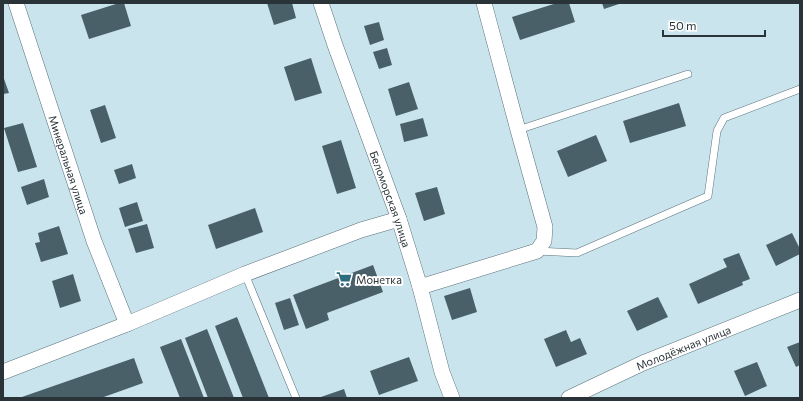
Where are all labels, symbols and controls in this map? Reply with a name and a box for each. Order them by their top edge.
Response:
scale bar [663,12,765,38]
text: 50 m [669,18,697,32]
street label: Минеральная улица [47,114,91,216]
street label: Беломорская улица [368,149,414,249]
supermarket icon: Монетка [335,270,353,288]
place label: Монетка [356,273,402,286]
street label: Молодёжная улица [634,322,732,372]

